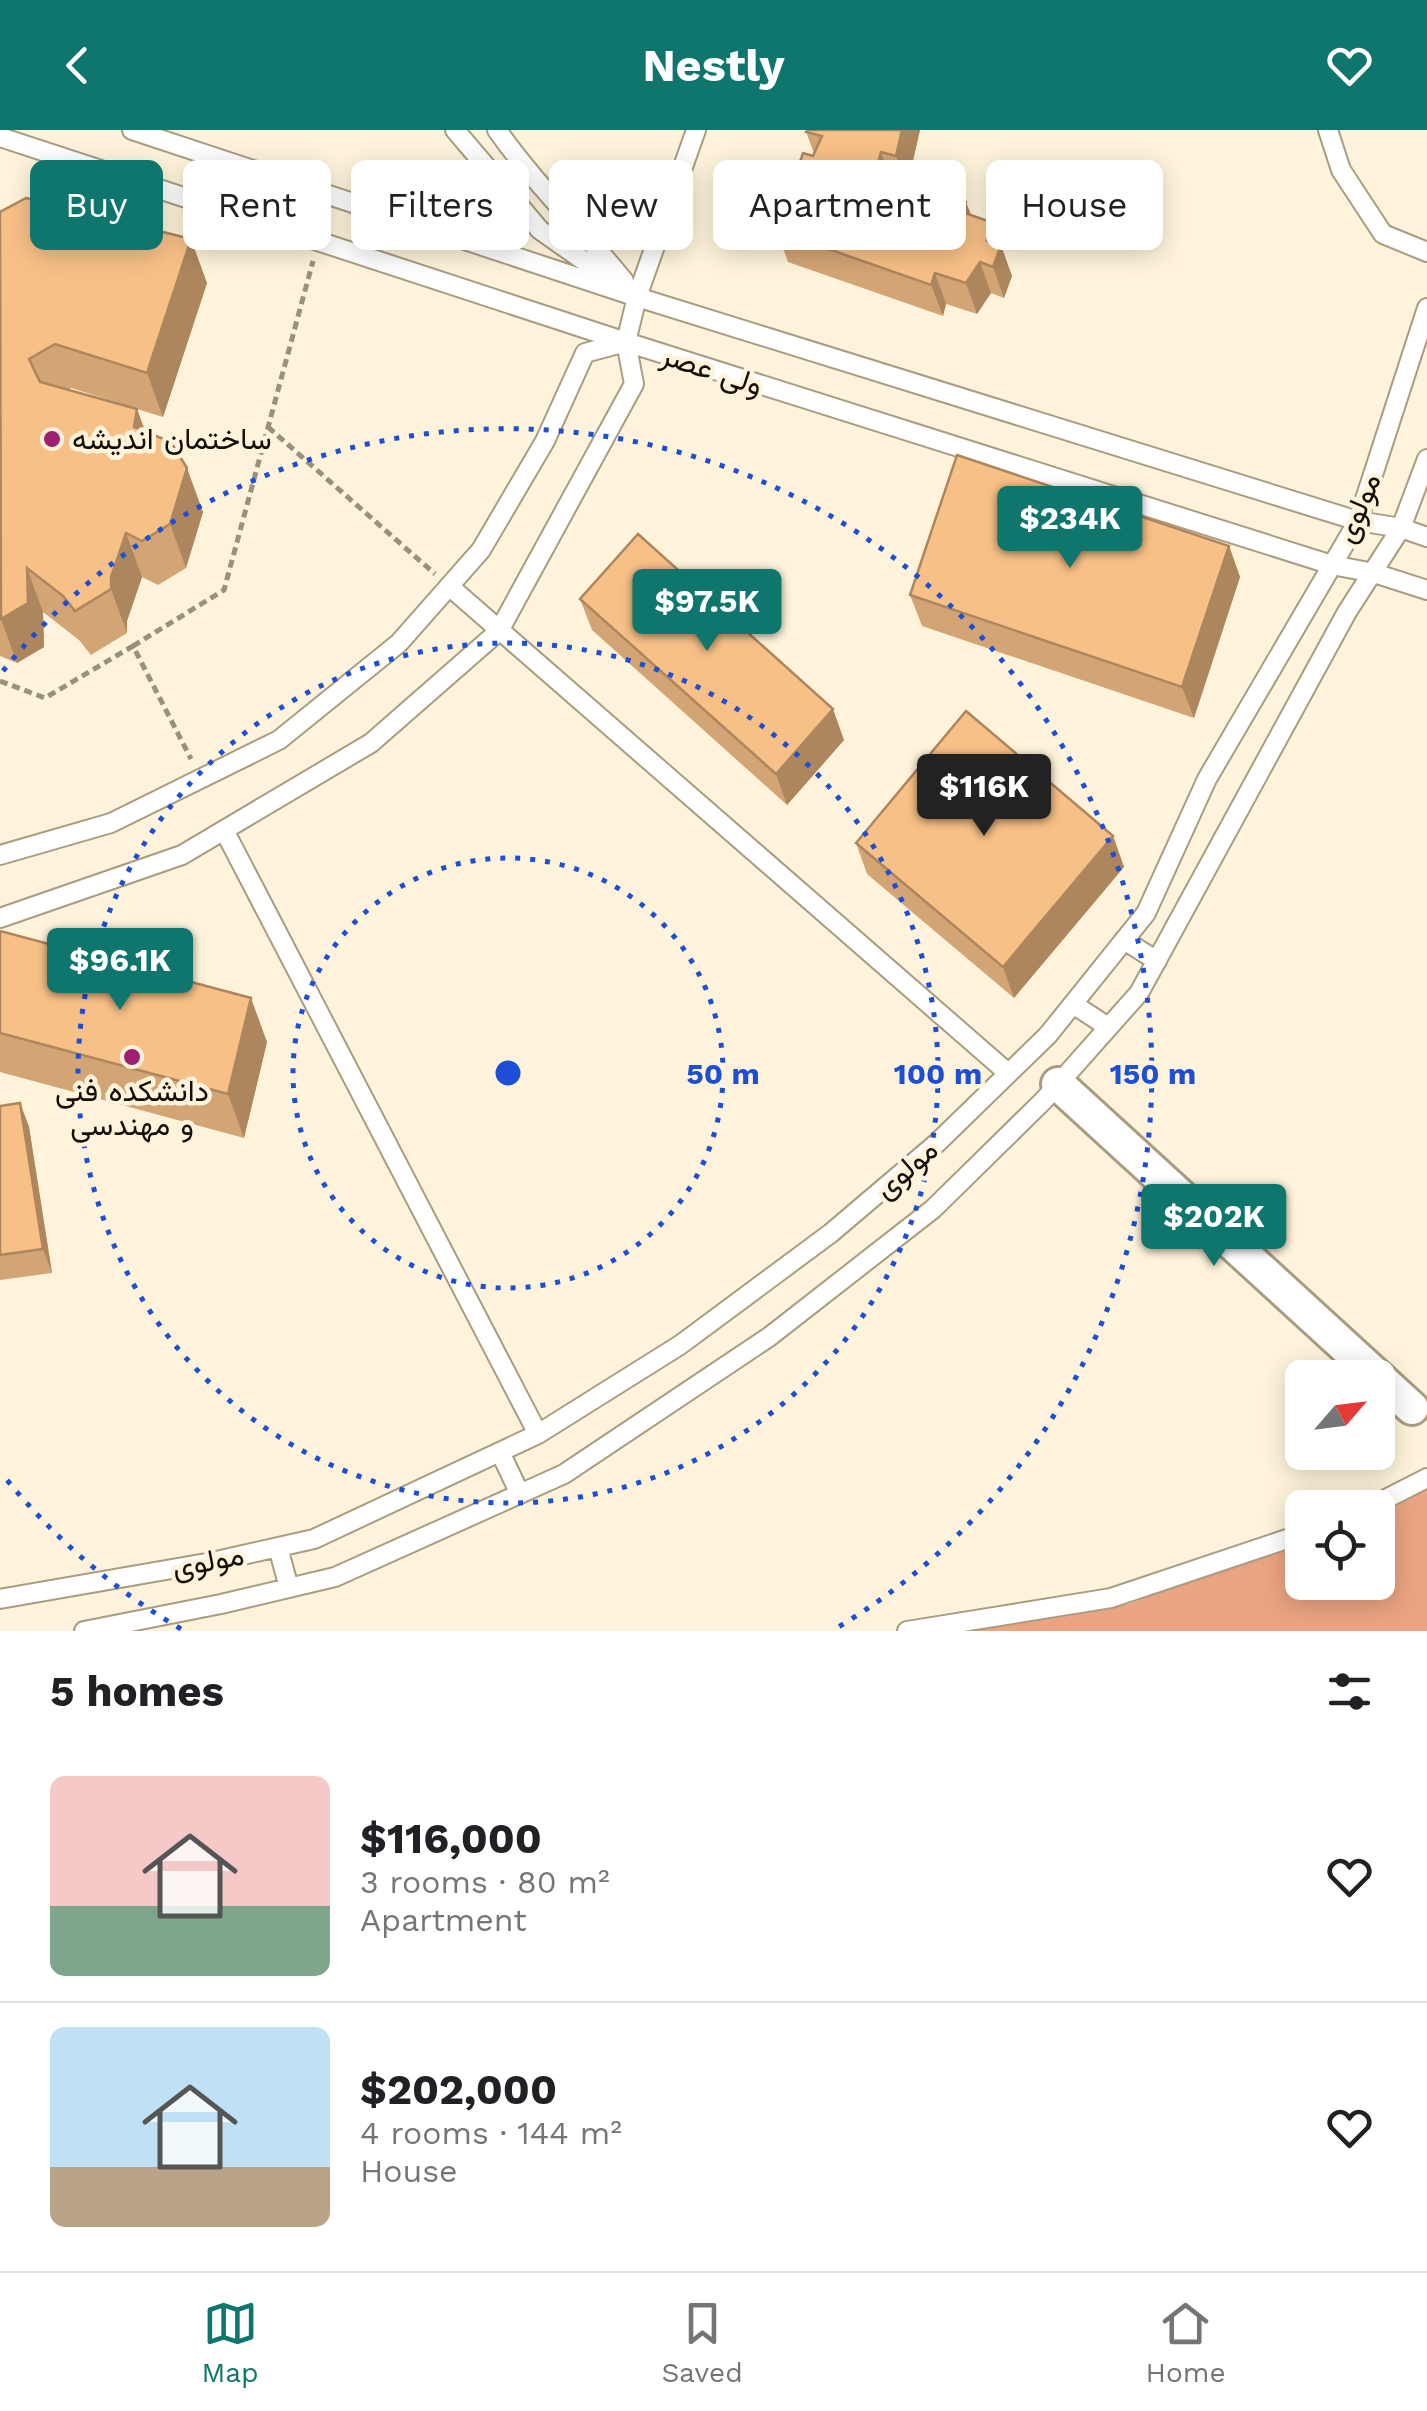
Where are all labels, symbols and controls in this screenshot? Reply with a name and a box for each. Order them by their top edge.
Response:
icon: back [50,38,105,93]
icon: heart [1322,38,1377,93]
text: Nestly [642,39,785,92]
chip: Buy [30,160,163,250]
chip: Rent [183,160,331,250]
chip: Filters [351,160,529,250]
chip: New [549,160,693,250]
chip: Apartment [713,160,966,250]
chip: House [986,160,1163,250]
street label: ولی عصر [656,336,767,403]
place label: ساختمان اندیشه [72,421,272,456]
marker: ساختمان اندیشه [41,428,63,450]
street label: مولوی [1327,468,1389,548]
pin: $234K [1000,486,1140,571]
text: $234K [1019,499,1121,537]
pin: $97.5K [626,569,788,654]
text: $97.5K [654,582,760,620]
pin: $116K [914,754,1054,839]
text: $116K [939,767,1029,805]
pin: $96.1K [39,928,201,1013]
text: $96.1K [69,941,171,979]
marker: دانشکده فنی و مهندسی [121,1046,143,1068]
centre of rings [490,1055,526,1091]
text: 50 m [686,1056,760,1091]
text: 100 m [894,1056,982,1091]
text: 150 m [1110,1056,1196,1091]
place label: دانشکده فنی و مهندسی [55,1073,209,1143]
street label: مولوی [867,1132,945,1206]
pin: $202K [1144,1184,1284,1269]
text: $202K [1163,1197,1265,1235]
north arrow [1285,1360,1395,1470]
map controls [1285,1360,1395,1600]
button: locate [1285,1490,1395,1600]
street label: مولوی [169,1536,247,1586]
icon: filters [1322,1664,1377,1719]
text: 5 homes [50,1667,224,1716]
text: $116,000 [360,1814,542,1863]
icon: home [130,1816,250,1936]
icon: heart [1322,1849,1377,1904]
text: 3 rooms · 80 m² [360,1863,610,1901]
text: Apartment [360,1901,527,1939]
text: $202,000 [360,2065,557,2114]
icon: home [130,2067,250,2187]
icon: heart [1322,2100,1377,2155]
text: 4 rooms · 144 m² [360,2114,622,2152]
text: House [360,2152,458,2190]
tab: Map [201,2296,259,2389]
tab: Saved [661,2296,743,2389]
tab: Home [1146,2296,1226,2389]

